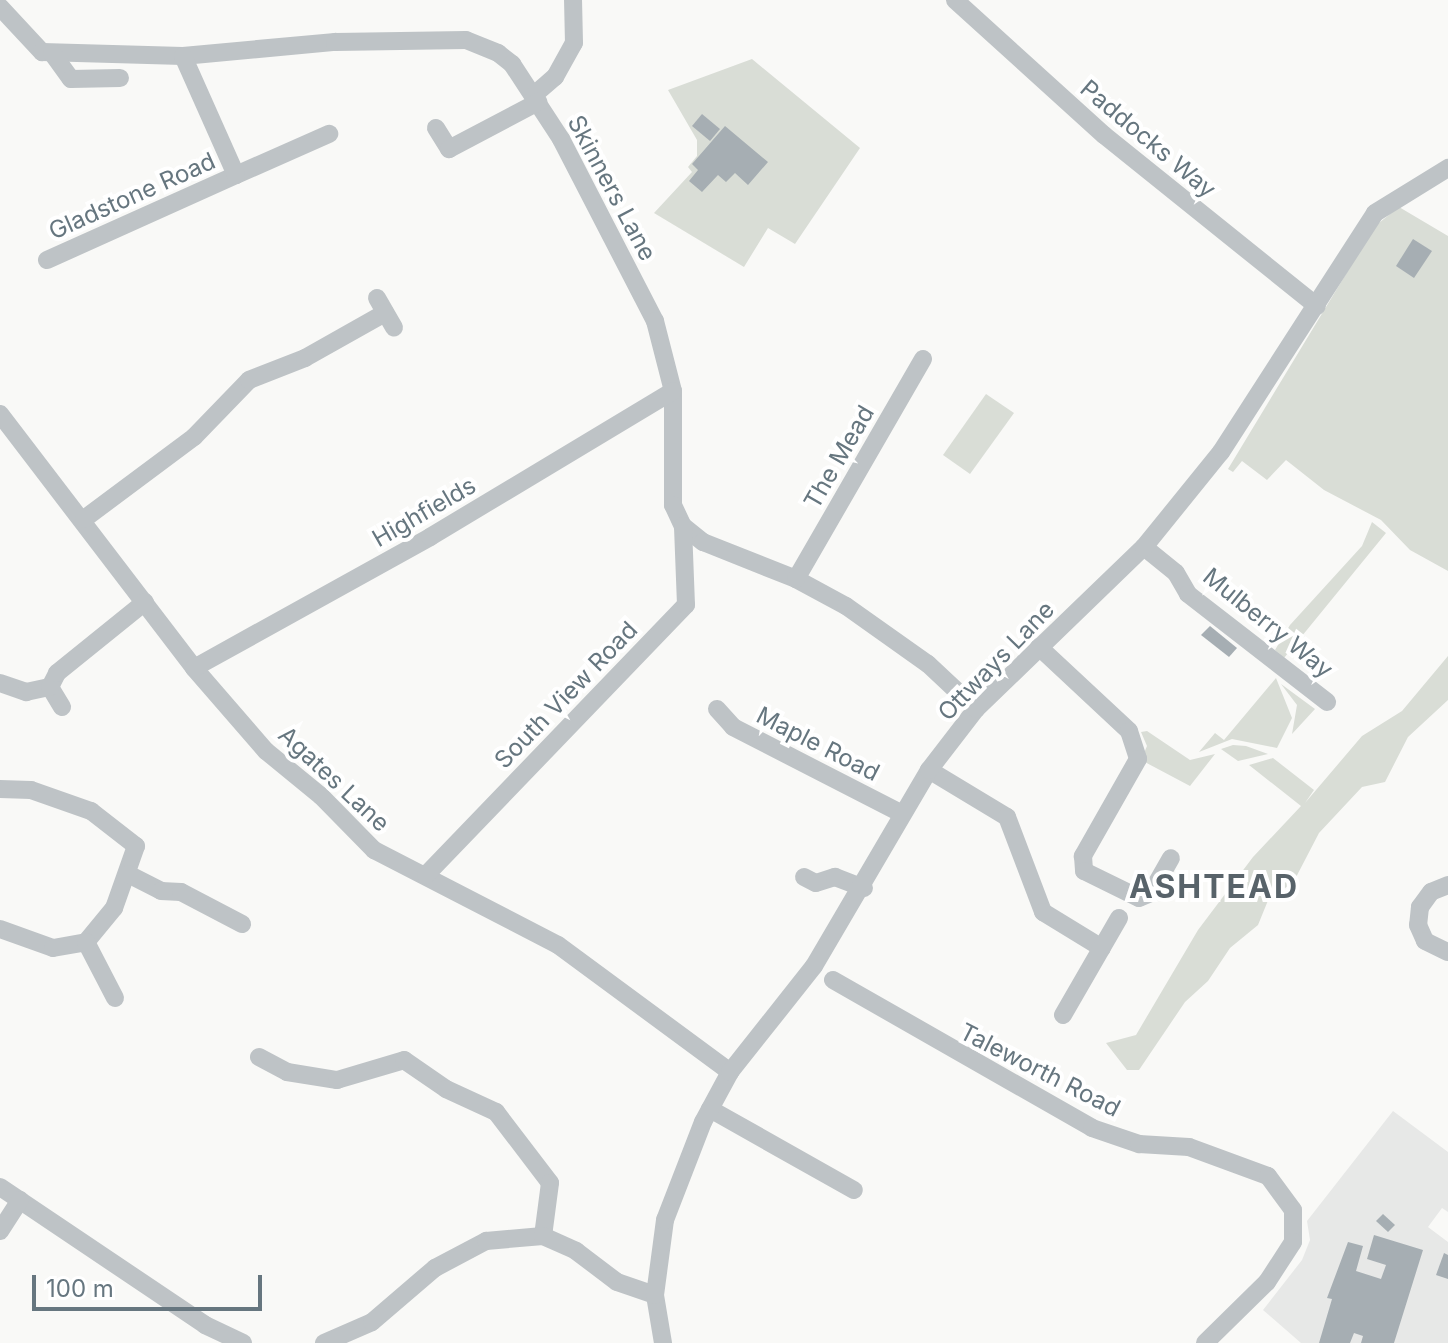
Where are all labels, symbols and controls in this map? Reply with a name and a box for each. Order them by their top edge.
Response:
street label: Paddocks Way [1074,74,1222,204]
street label: Skinners Lane [562,110,662,266]
street label: Gladstone Road [44,146,220,246]
street label: The Mead [798,400,880,514]
street label: Highfields [367,471,481,553]
street label: Mulberry Way [1197,562,1339,684]
street label: Ottways Lane [932,595,1060,727]
street label: South View Road [489,616,643,774]
street label: Maple Road [752,701,884,787]
street label: Agates Lane [273,720,395,838]
district label: ASHTEAD [1129,868,1299,906]
street label: Taleworth Road [955,1017,1125,1123]
scale bar [36,1259,266,1309]
text: 100 m [46,1274,114,1303]

